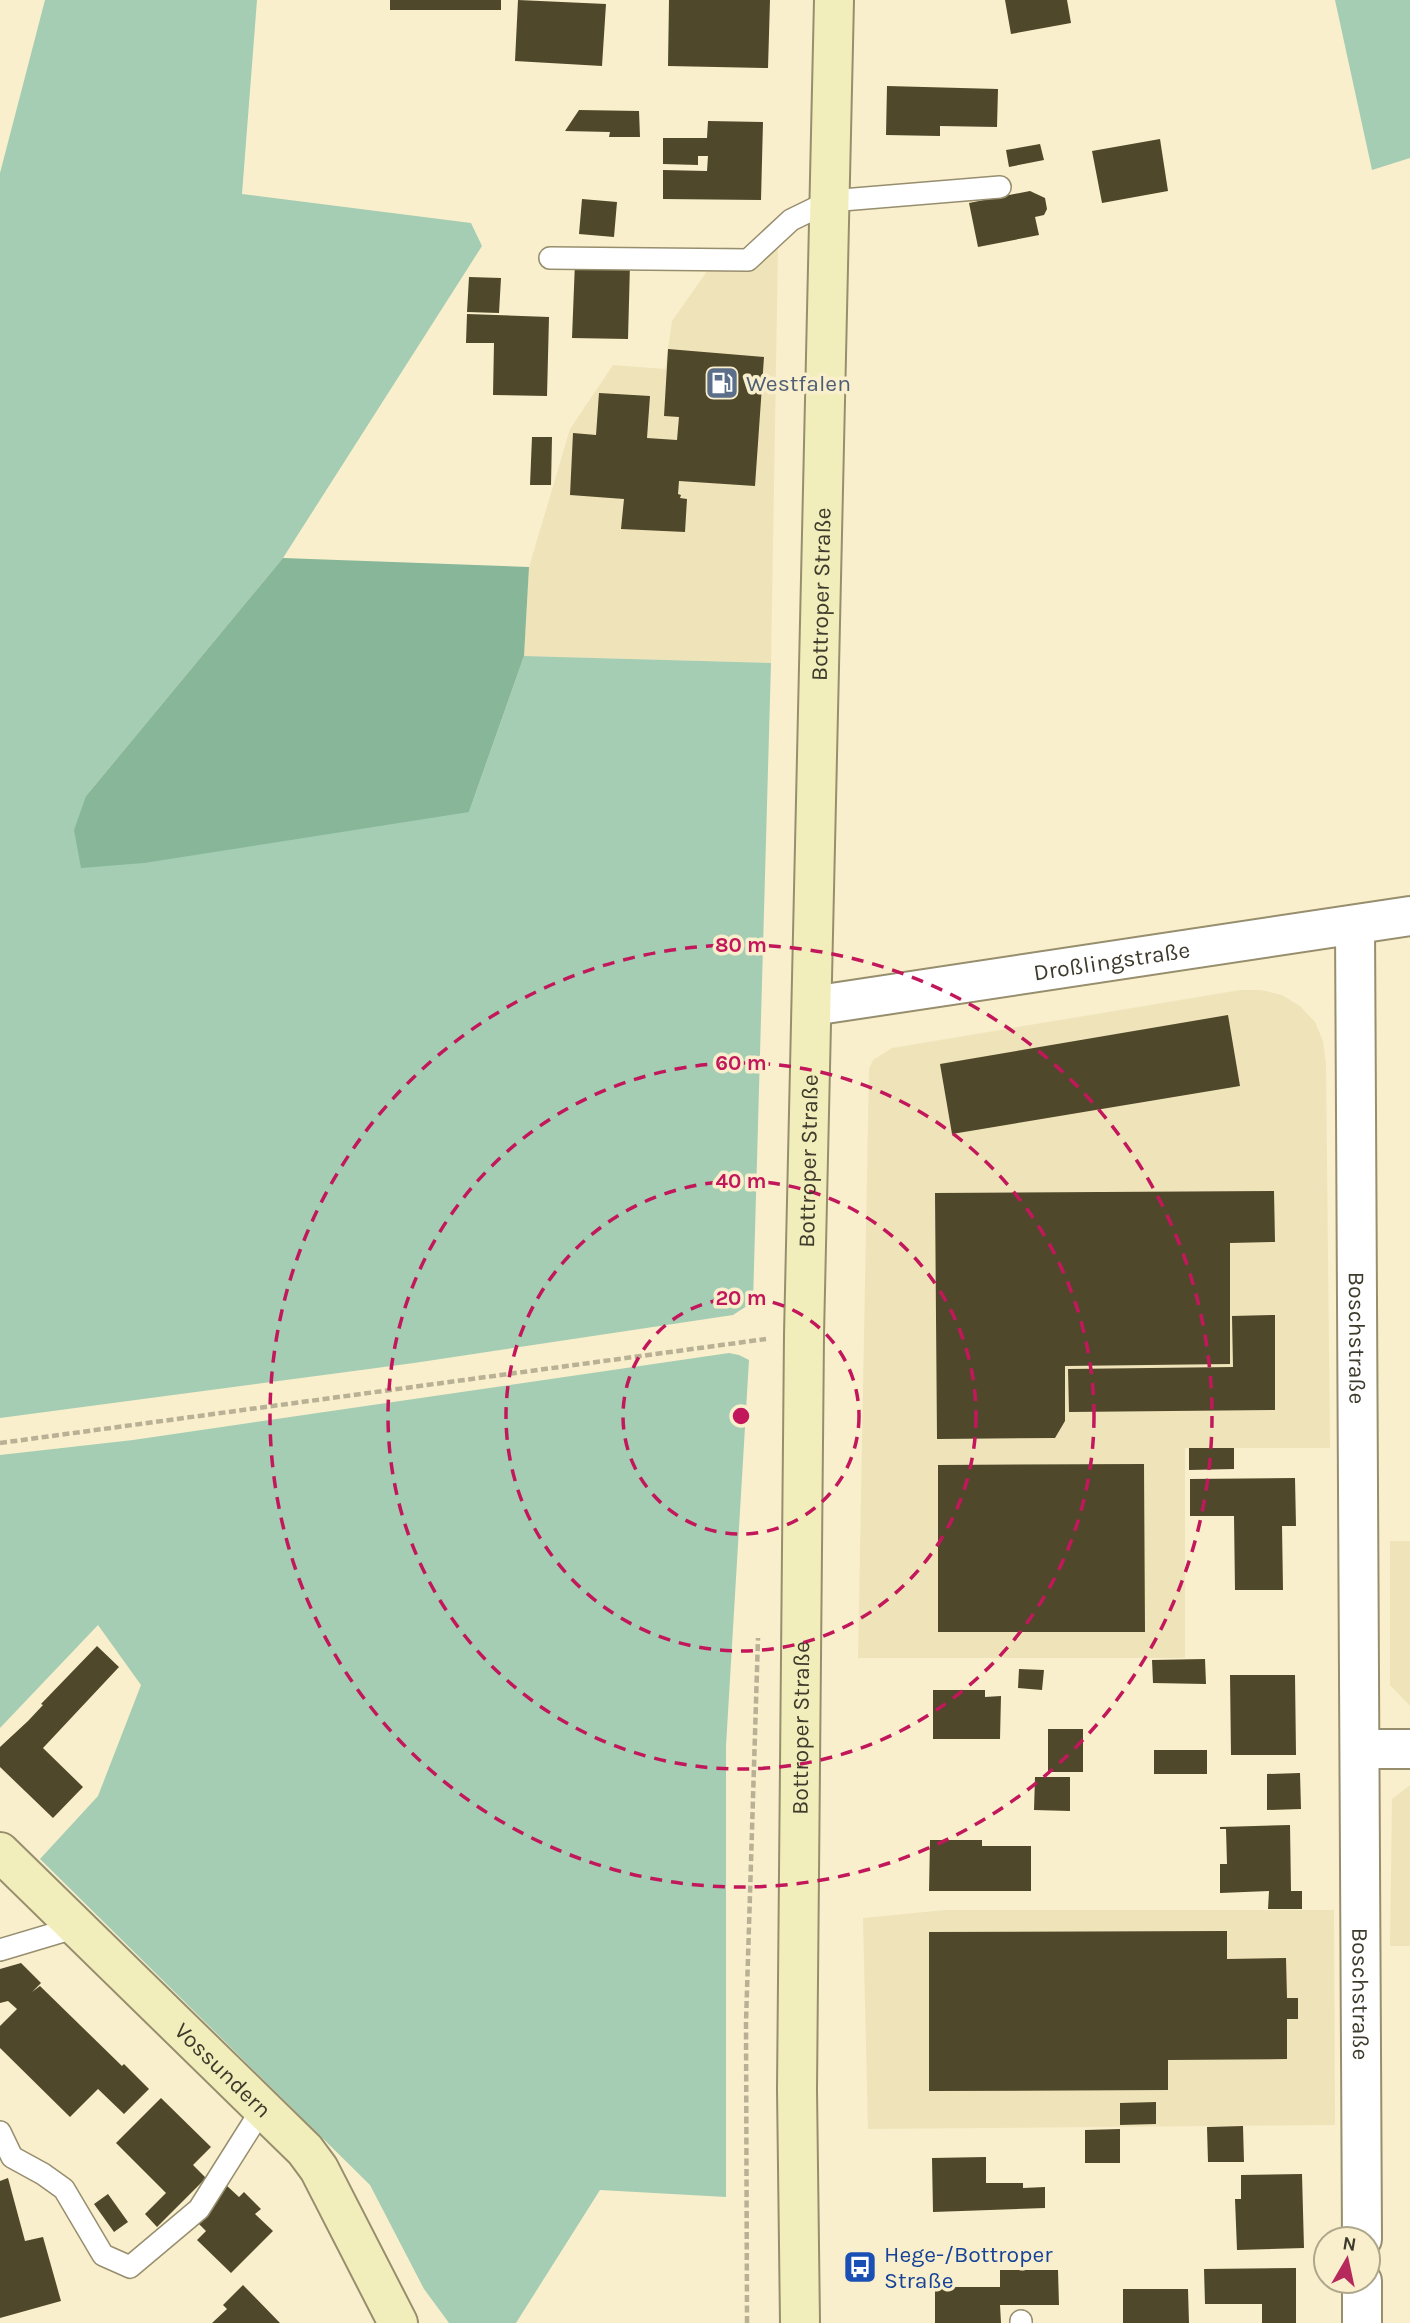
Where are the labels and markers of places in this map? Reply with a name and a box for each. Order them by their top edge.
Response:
fuel station icon: Westfalen [703,364,741,402]
place label: Westfalen [746,370,851,397]
centre of rings [729,1404,753,1428]
place label: Hege-/Bottroper Straße [884,2241,1053,2294]
bus stop icon: Hege-/Bottroper Straße [841,2248,879,2286]

